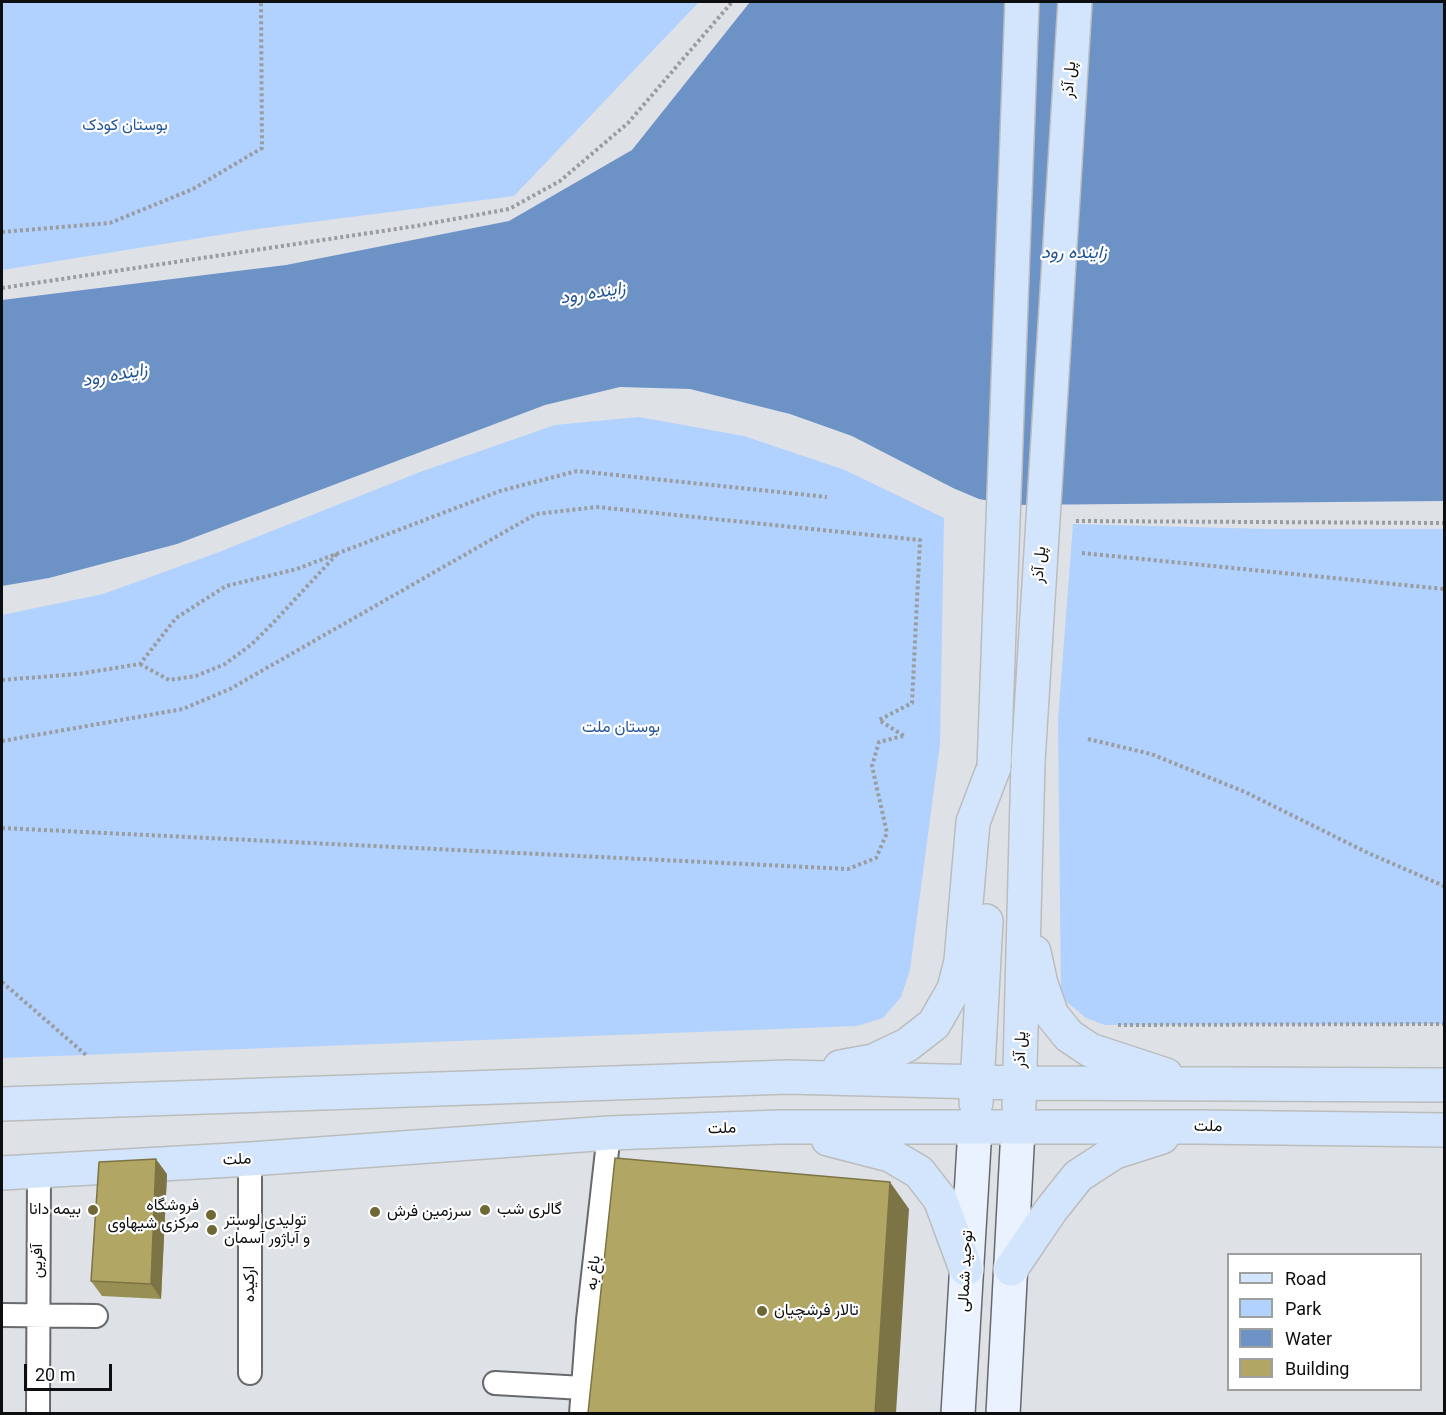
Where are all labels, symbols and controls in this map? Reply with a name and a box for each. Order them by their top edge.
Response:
street label: پل آذر [1059,61,1081,99]
park label: بوستان کودک [82,116,168,136]
water label: زاینده رود [1041,242,1107,264]
water label: زاینده رود [559,278,627,310]
water label: زاینده رود [81,360,149,392]
street label: پل آذر [1029,546,1051,584]
park label: بوستان ملت [582,718,660,738]
street label: پل آذر [1011,1031,1031,1069]
street label: ملت [1194,1117,1222,1137]
street label: ملت [707,1119,737,1139]
street label: ملت [222,1150,252,1170]
place label: فروشگاه مرکزی شیهاوی [107,1196,199,1234]
place label: بیمه دانا [29,1200,81,1220]
place label: گالری شب [497,1200,562,1220]
place label: سرزمین فرش [387,1202,471,1222]
marker: بیمه دانا [86,1203,100,1217]
marker: گالری شب [478,1203,492,1217]
marker: سرزمین فرش [368,1205,382,1219]
marker: فروشگاه مرکزی شیهاوی [204,1208,218,1222]
place label: تولیدی لوستر و آباژور آسمان [224,1211,310,1249]
marker: تولیدی لوستر و آباژور آسمان [205,1223,219,1237]
street label: توحید شمالی [954,1230,978,1312]
street label: آفرین [28,1244,48,1278]
legend [1227,1253,1422,1391]
street label: باغ به [583,1255,605,1291]
street label: ارکیده [240,1266,260,1302]
text: Road [1285,1268,1326,1289]
text: Park [1285,1298,1321,1319]
place label: تالار فرشچیان [774,1301,859,1321]
marker: تالار فرشچیان [755,1304,769,1318]
text: Water [1285,1328,1332,1349]
scale bar [27,1352,116,1390]
text: Building [1285,1358,1349,1379]
text: 20 m [35,1364,75,1385]

